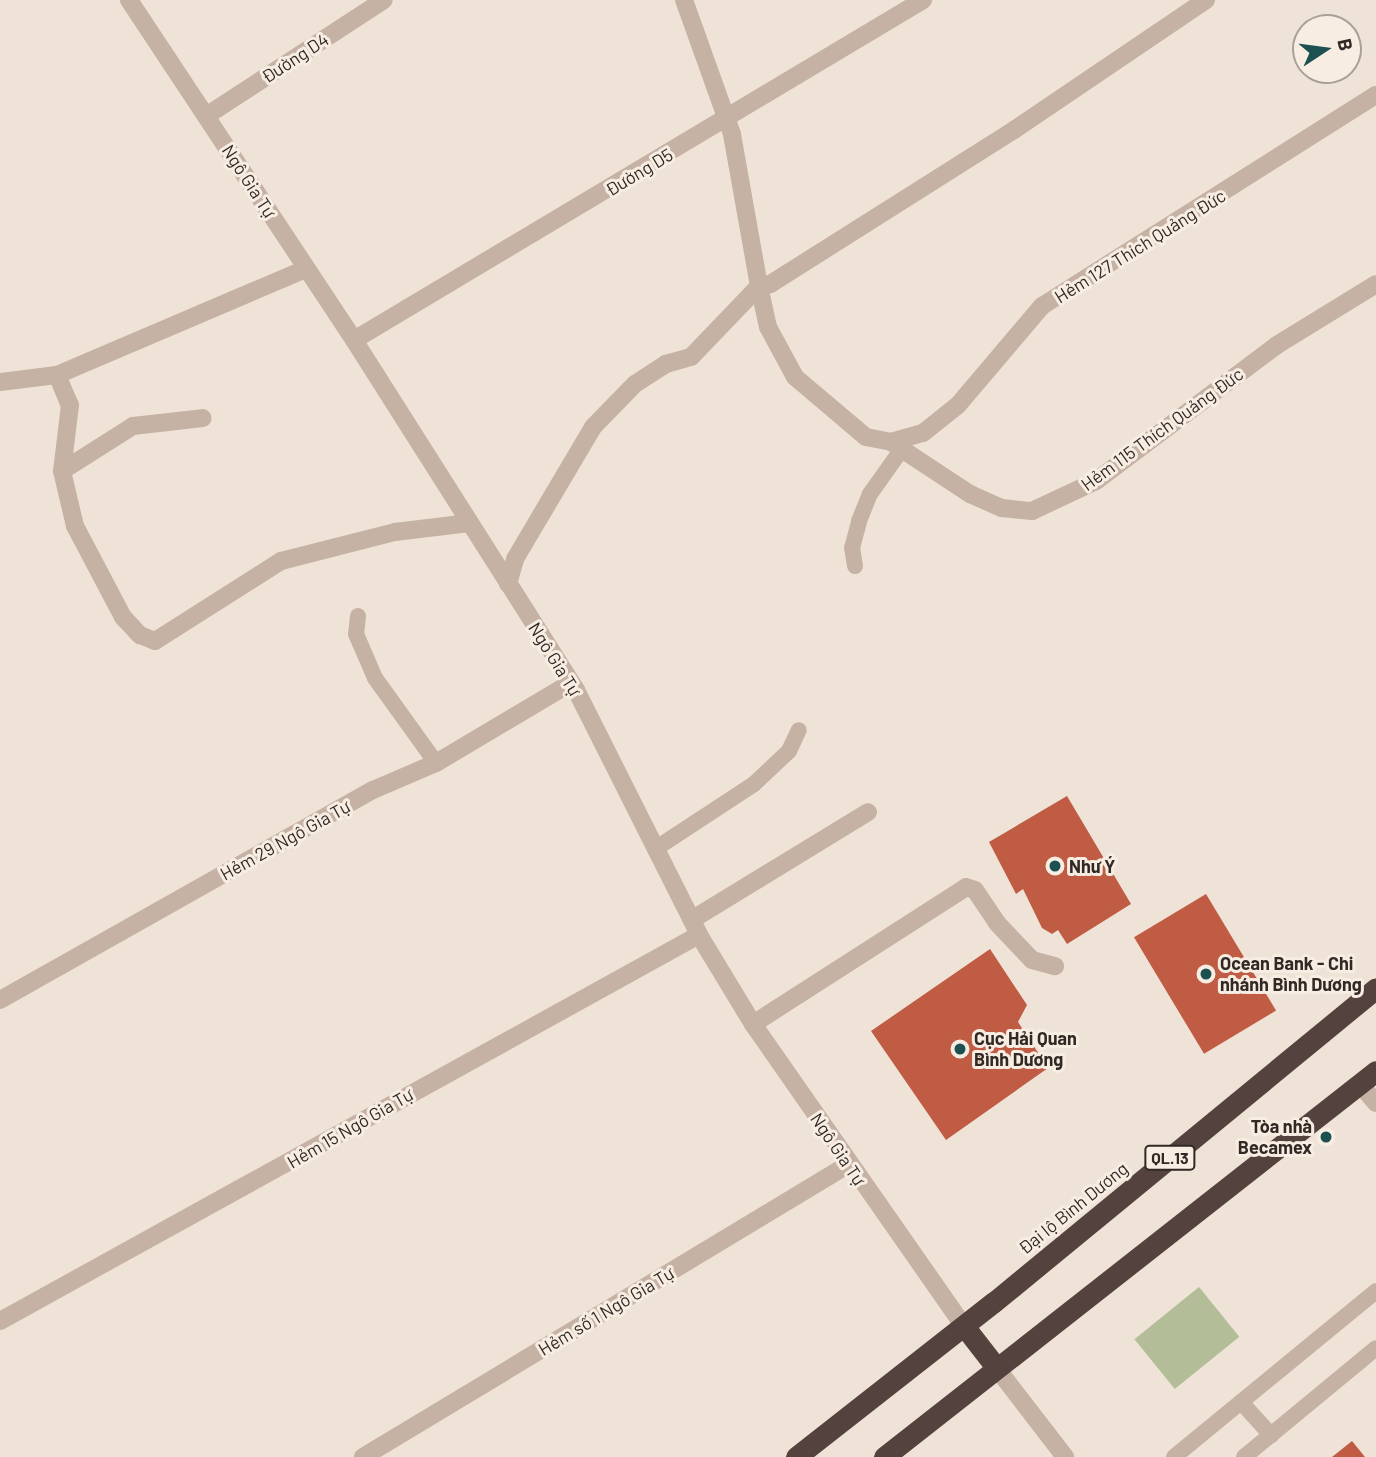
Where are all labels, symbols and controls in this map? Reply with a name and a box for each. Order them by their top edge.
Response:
north arrow [1292,14,1362,84]
street label: Đường D4 [258,28,332,88]
text: B [1333,36,1359,53]
street label: Ngô Gia Tự [217,140,281,222]
street label: Đường D5 [601,144,677,200]
street label: Hẻm 127 Thích Quảng Đức [1051,184,1229,308]
street label: Hẻm 115 Thích Quảng Đức [1077,363,1247,495]
street label: Ngô Gia Tự [524,618,586,700]
street label: Hẻm 29 Ngô Gia Tự [216,795,354,885]
place label: Như Ý [1069,855,1115,877]
marker: Như Ý [1047,858,1063,874]
place label: Ocean Bank - Chi nhánh Bình Dương [1220,953,1362,996]
marker: Ocean Bank - Chi nhánh Bình Dương [1198,966,1214,982]
place label: Cục Hải Quan Bình Dương [974,1028,1077,1070]
marker: Cục Hải Quan Bình Dương [952,1041,968,1057]
street label: Hẻm 15 Ngô Gia Tự [283,1083,417,1173]
street label: Ngô Gia Tự [806,1109,870,1189]
place label: Tòa nhà Becamex [1238,1116,1312,1158]
marker: Tòa nhà Becamex [1318,1129,1334,1145]
road number: QL.13 [1144,1146,1196,1170]
street label: Đại lộ Bình Dương [1014,1157,1132,1259]
street label: Hẻm số 1 Ngô Gia Tự [534,1262,678,1360]

